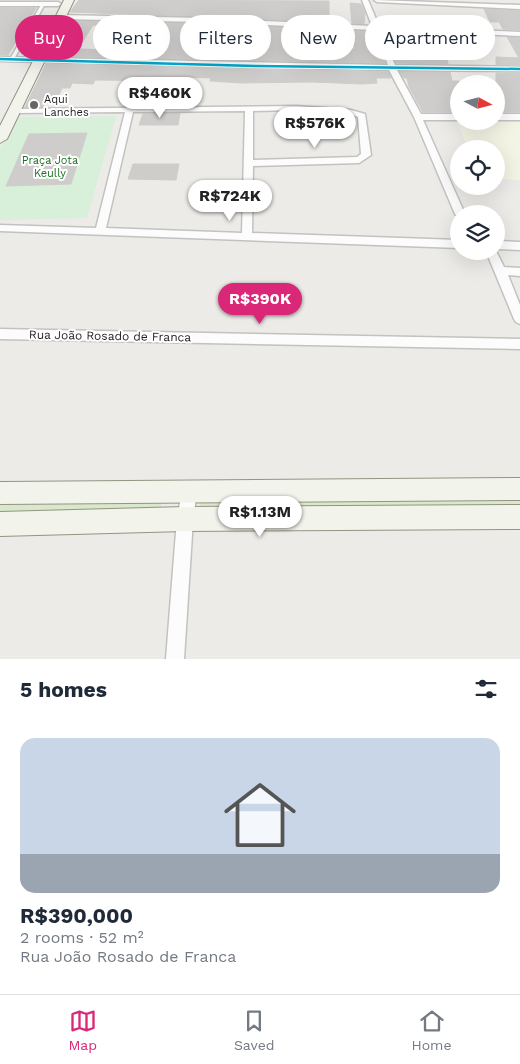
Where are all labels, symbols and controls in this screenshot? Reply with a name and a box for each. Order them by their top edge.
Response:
chip: Buy [15,15,83,60]
chip: Rent [93,15,170,60]
chip: Filters [180,15,271,60]
chip: New [281,15,355,60]
chip: Apartment [365,15,495,60]
north arrow [450,75,505,130]
map controls [450,75,505,260]
pin: R$460K [119,76,201,119]
text: R$460K [129,83,191,102]
place label: Aqui Lanches [44,93,89,119]
marker: Aqui Lanches [28,99,40,111]
pin: R$576K [274,106,356,149]
text: R$576K [285,113,345,132]
button: locate [450,140,505,195]
park label: Praça Jota Keully [22,154,78,180]
pin: R$724K [189,180,271,222]
text: R$724K [199,186,261,205]
button: layers [450,205,505,260]
pin: R$390K [219,282,301,325]
text: R$390K [229,289,291,308]
street label: Rua João Rosado de Franca [29,328,191,344]
pin: R$1.13M [214,496,306,538]
text: R$1.13M [229,502,291,521]
icon: filters [472,675,500,703]
text: 5 homes [20,677,107,702]
icon: home [215,770,305,860]
text: R$390,000 [20,903,133,928]
text: 2 rooms · 52 m² [20,928,144,947]
text: Rua João Rosado de Franca [20,947,236,966]
tab: Map [68,1007,97,1053]
tab: Saved [234,1007,275,1053]
tab: Home [412,1007,452,1053]

